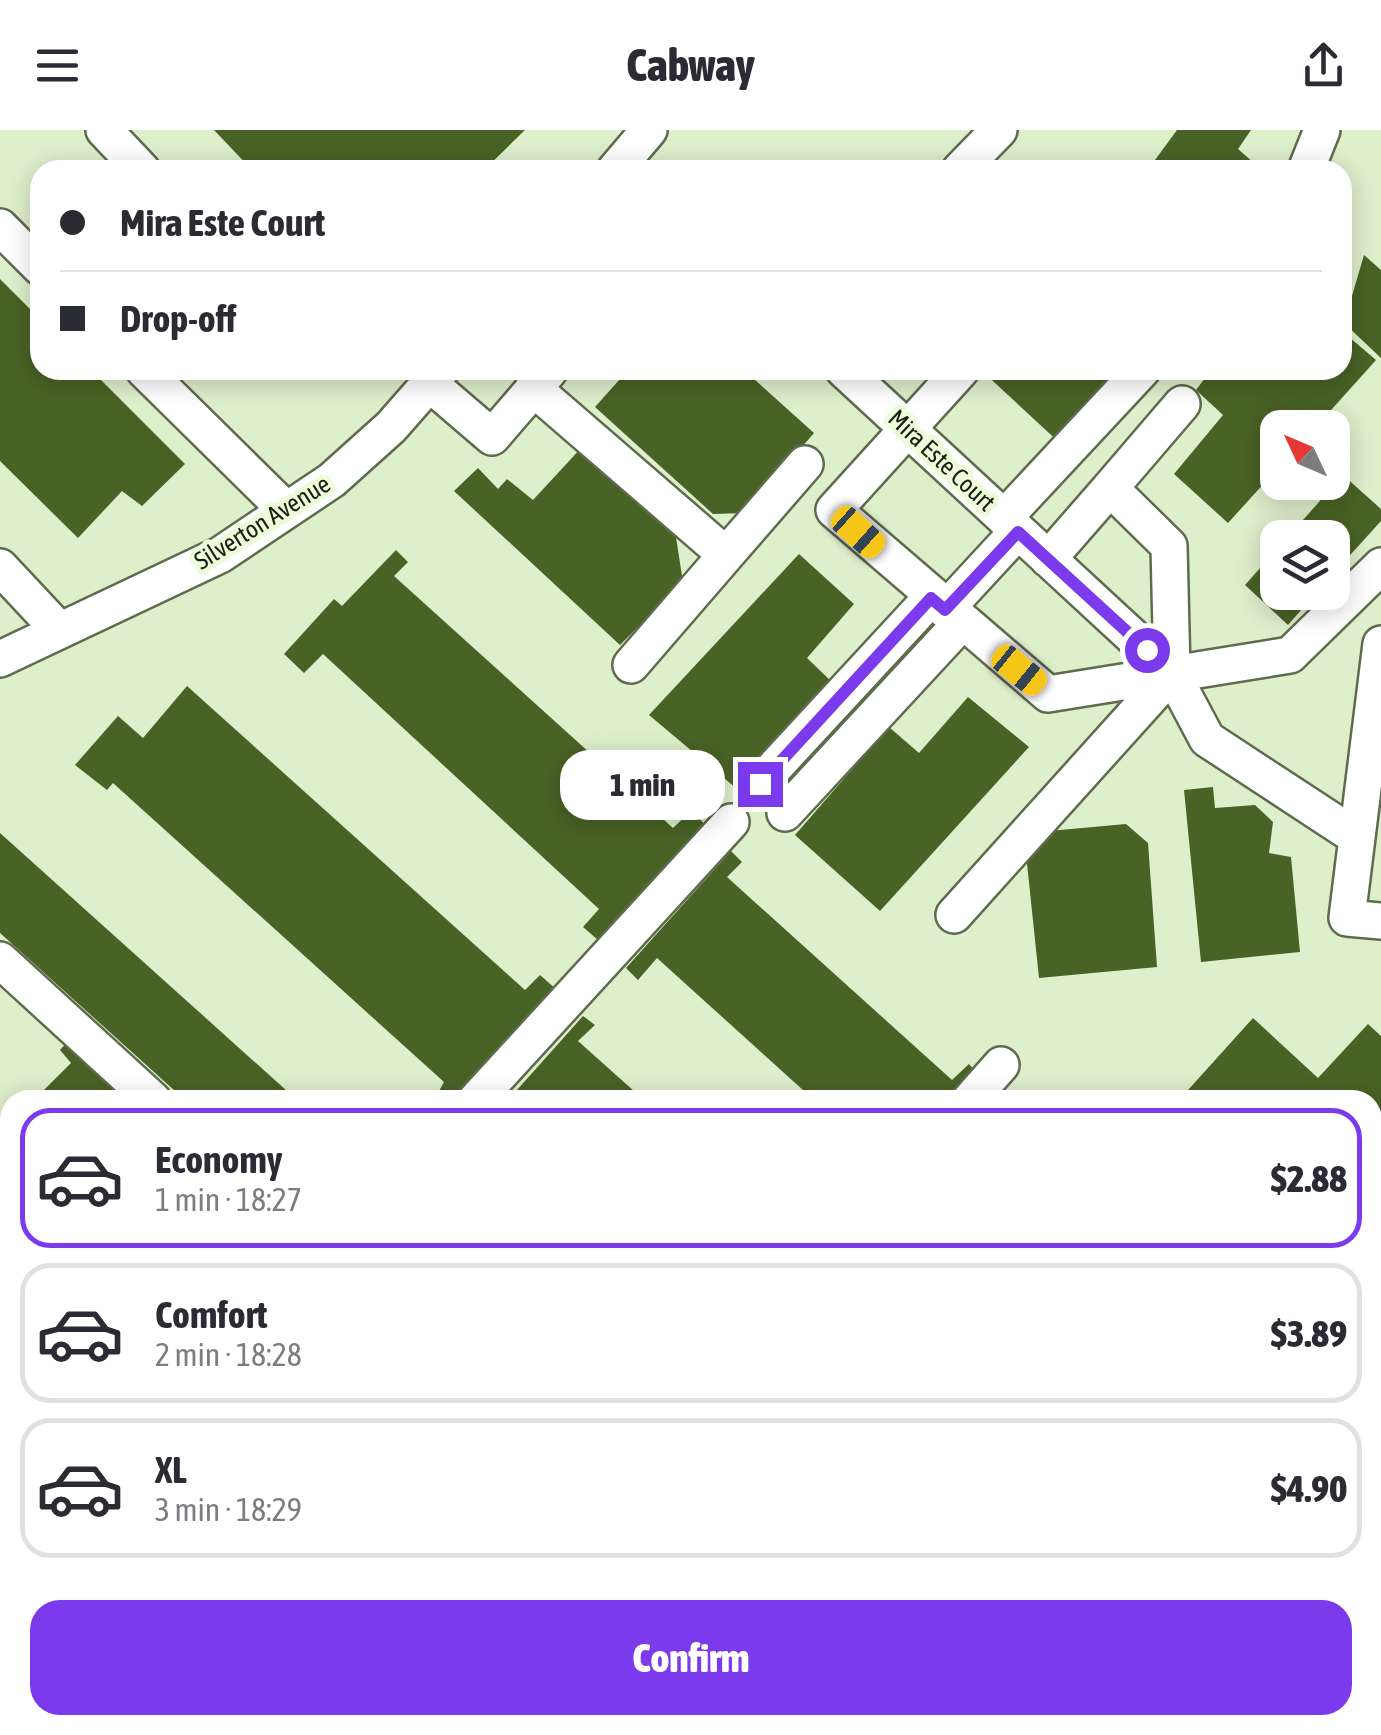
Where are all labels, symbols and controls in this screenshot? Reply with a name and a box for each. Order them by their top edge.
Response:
icon: menu [30,38,85,93]
icon: share [1296,38,1351,93]
text: Cabway [627,39,754,91]
text: Mira Este Court [120,201,325,244]
text: Drop-off [120,297,236,340]
street label: Mira Este Court [883,404,1001,516]
north arrow [1260,410,1350,500]
map controls [1260,410,1350,610]
street label: Silverton Avenue [189,469,335,575]
car [826,501,890,563]
button: layers [1260,520,1350,610]
route start [1125,628,1170,673]
car [986,639,1052,701]
callout: 1 min [560,749,725,819]
route end [738,762,783,807]
text: 1 min [610,766,675,803]
icon: car [35,1133,125,1223]
text: Economy [155,1138,282,1181]
text: $2.88 [1271,1157,1347,1200]
text: 1 min · 18:27 [155,1181,302,1218]
icon: car [35,1288,125,1378]
text: Comfort [155,1293,267,1336]
text: $3.89 [1271,1312,1347,1355]
text: 2 min · 18:28 [155,1336,302,1373]
icon: car [35,1443,125,1533]
text: XL [155,1448,187,1491]
text: $4.90 [1271,1467,1347,1510]
text: 3 min · 18:29 [155,1491,302,1528]
button: Confirm [30,1600,1352,1715]

